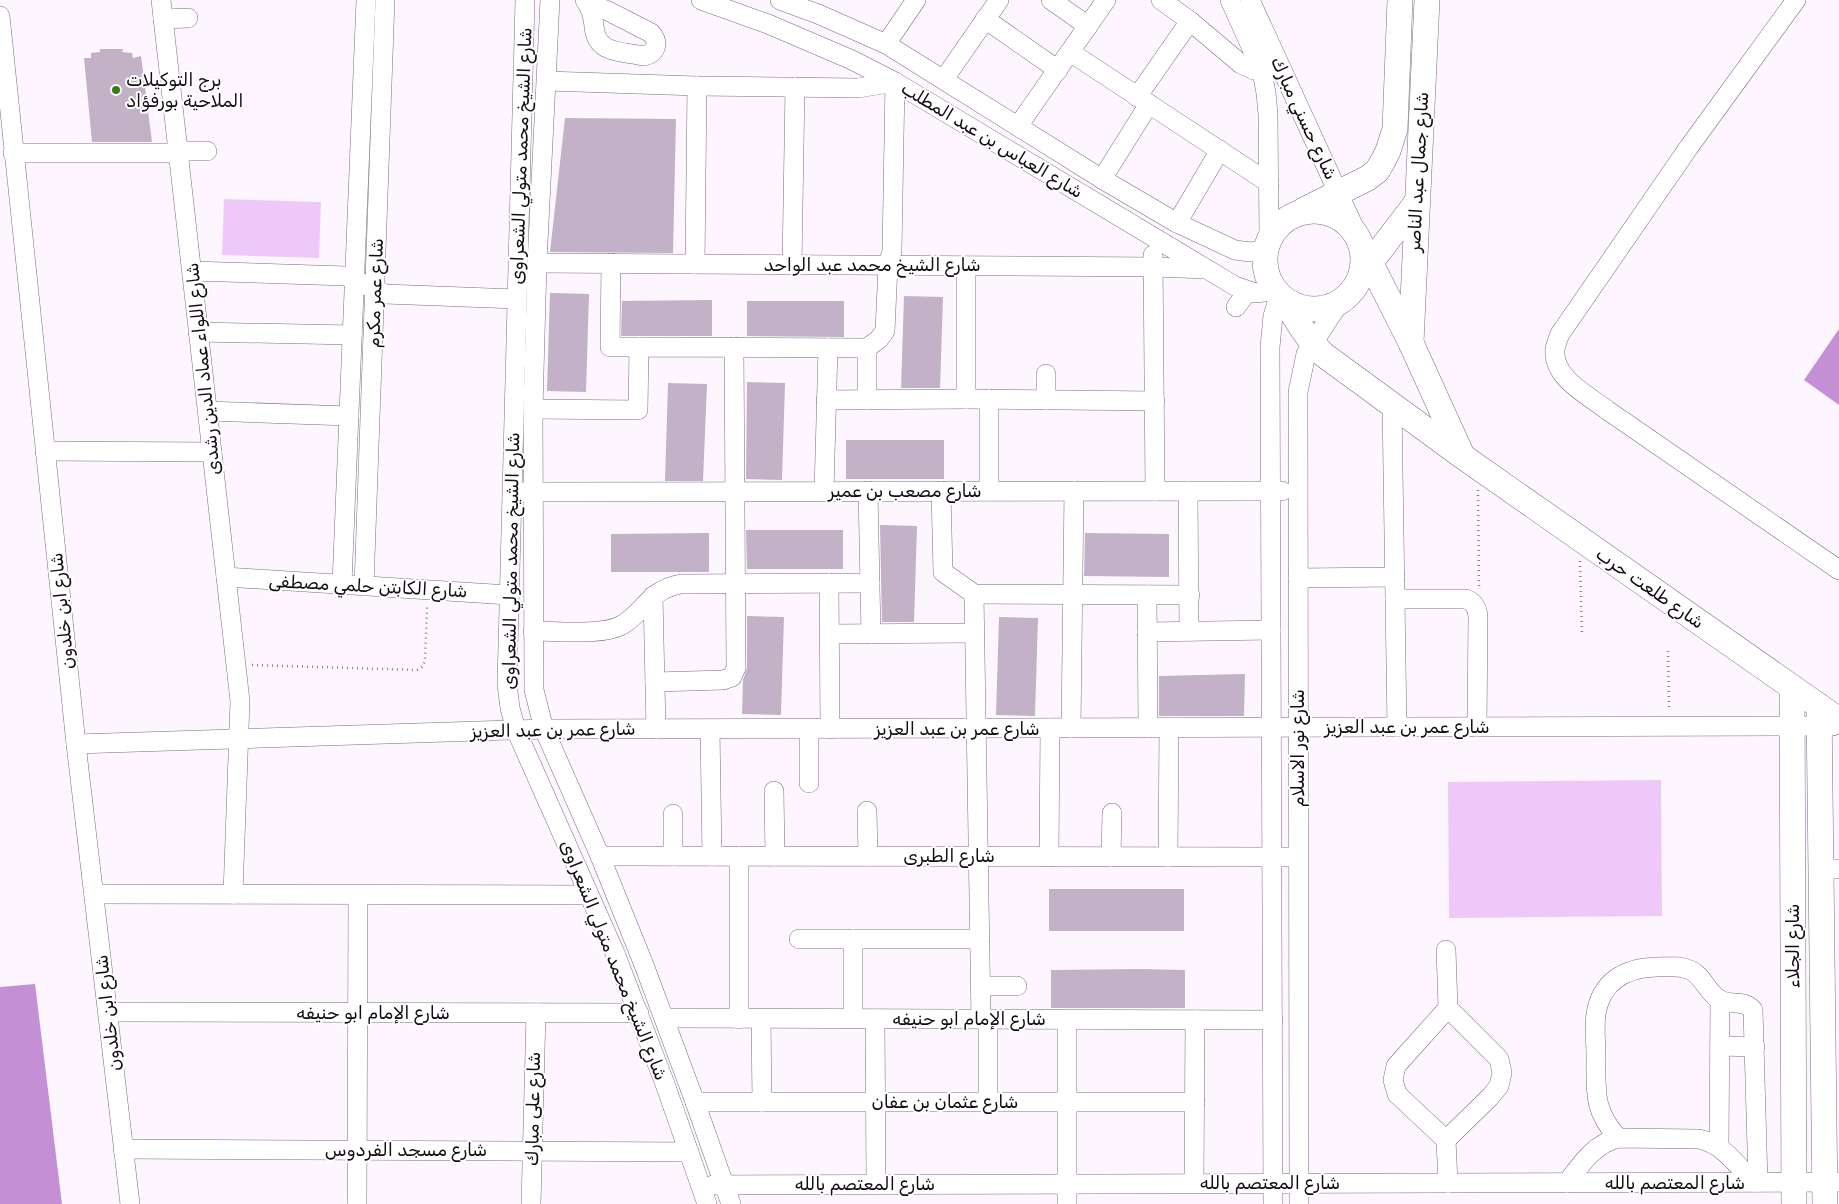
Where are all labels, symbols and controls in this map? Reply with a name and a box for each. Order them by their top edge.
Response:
street label: شارع الشيخ محمد متولي الشعراوى [506,27,538,285]
street label: شارع حسني مبارك [1264,53,1342,184]
place label: برج التوكيلات الملاحية بورفؤاد [126,69,244,112]
street label: شارع العباس بن عبد المطلب [897,77,1087,204]
marker: برج التوكيلات الملاحية بورفؤاد [110,84,122,96]
street label: شارع جمال عبد الناصر [1403,91,1434,254]
street label: شارع عمر مكرم [362,238,389,348]
street label: شارع الشيخ محمد عبد الواحد [763,254,981,278]
street label: شارع اللواء عماد الدين رشدى [181,262,226,476]
street label: شارع الشيخ محمد متولي الشعراوى [498,432,526,690]
street label: شارع مصعب بن عمير [827,480,982,503]
street label: شارع طلعت حرب [1591,543,1708,634]
street label: شارع ابن خلدون [45,551,80,670]
street label: شارع الكابتن حلمي مصطفى [268,570,468,604]
street label: شارع نور الاسلام [1287,689,1310,807]
street label: شارع عمر بن عبد العزيز [1323,716,1490,739]
street label: شارع عمر بن عبد العزيز [469,718,636,743]
street label: شارع عمر بن عبد العزيز [873,718,1040,741]
street label: شارع الشيخ محمد متولي الشعراوى [554,837,672,1084]
street label: شارع الطبرى [903,845,995,868]
street label: شارع الجلاء [1782,904,1805,988]
street label: شارع ابن خلدون [90,953,127,1072]
street label: شارع الإمام ابو حنيفه [296,1002,450,1025]
street label: شارع الإمام ابو حنيفه [892,1008,1046,1031]
street label: شارع على مبارك [521,1052,546,1166]
street label: شارع عثمان بن عفان [872,1091,1018,1114]
street label: شارع مسجد الفردوس [325,1139,487,1162]
street label: شارع المعتصم بالله [1200,1172,1340,1195]
street label: شارع المعتصم بالله [1605,1172,1745,1195]
street label: شارع المعتصم بالله [795,1173,935,1196]

